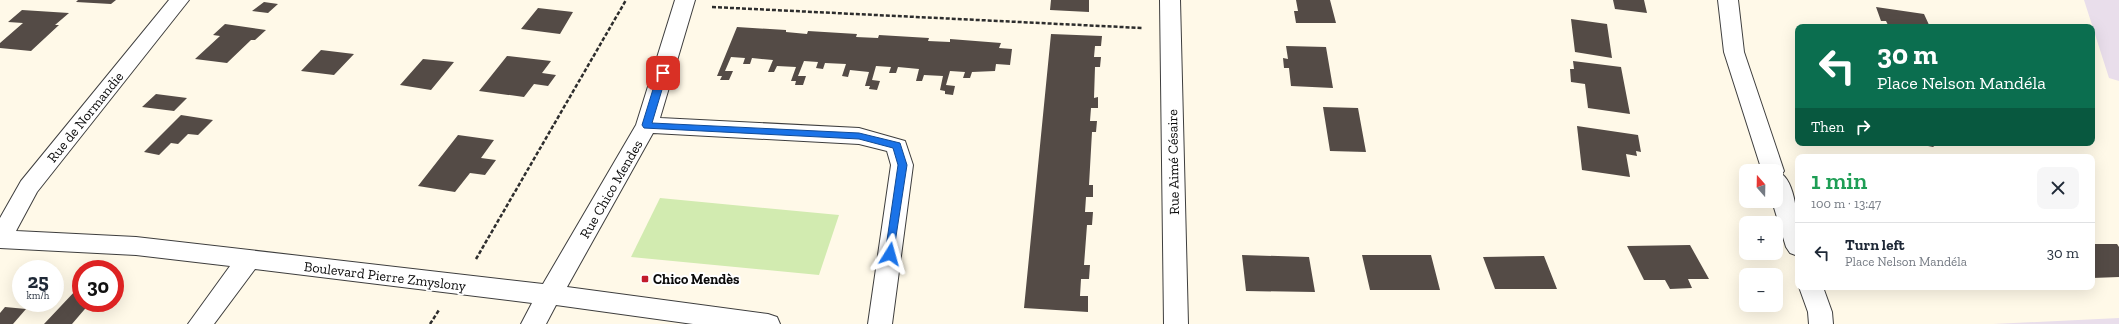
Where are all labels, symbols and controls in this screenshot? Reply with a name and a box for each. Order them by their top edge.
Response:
text: 30 m [1877,38,1938,71]
icon: left [1811,40,1863,92]
pin [646,56,680,90]
icon: arrive [652,62,674,84]
street label: Rue de Normandie [44,68,127,166]
text: Place Nelson Mandéla [1877,72,2046,94]
street label: Rue Aimé Césaire [1164,109,1183,215]
icon: right [1852,116,1874,138]
text: Then [1811,118,1844,136]
street label: Rue Chico Mendes [576,137,647,242]
north arrow [1739,164,1783,208]
map controls [1739,164,1783,312]
text: 1 min [1811,166,1867,195]
button: close [2037,167,2079,209]
text: 100 m · 13:47 [1811,196,1881,211]
button: + [1739,216,1783,260]
position arrow [869,233,911,275]
text: Turn left [1845,236,1905,254]
icon: left [1811,242,1833,264]
text: 30 m [2047,244,2079,262]
text: Place Nelson Mandéla [1845,254,1967,269]
street label: Boulevard Pierre Zmyslony [303,258,468,295]
speed limit sign: 30 [72,260,124,312]
button: − [1739,268,1783,312]
text: 25 [27,269,49,293]
place label: Chico Mendès [653,271,740,288]
marker: Chico Mendès [640,274,650,284]
text: km/h [27,290,49,302]

